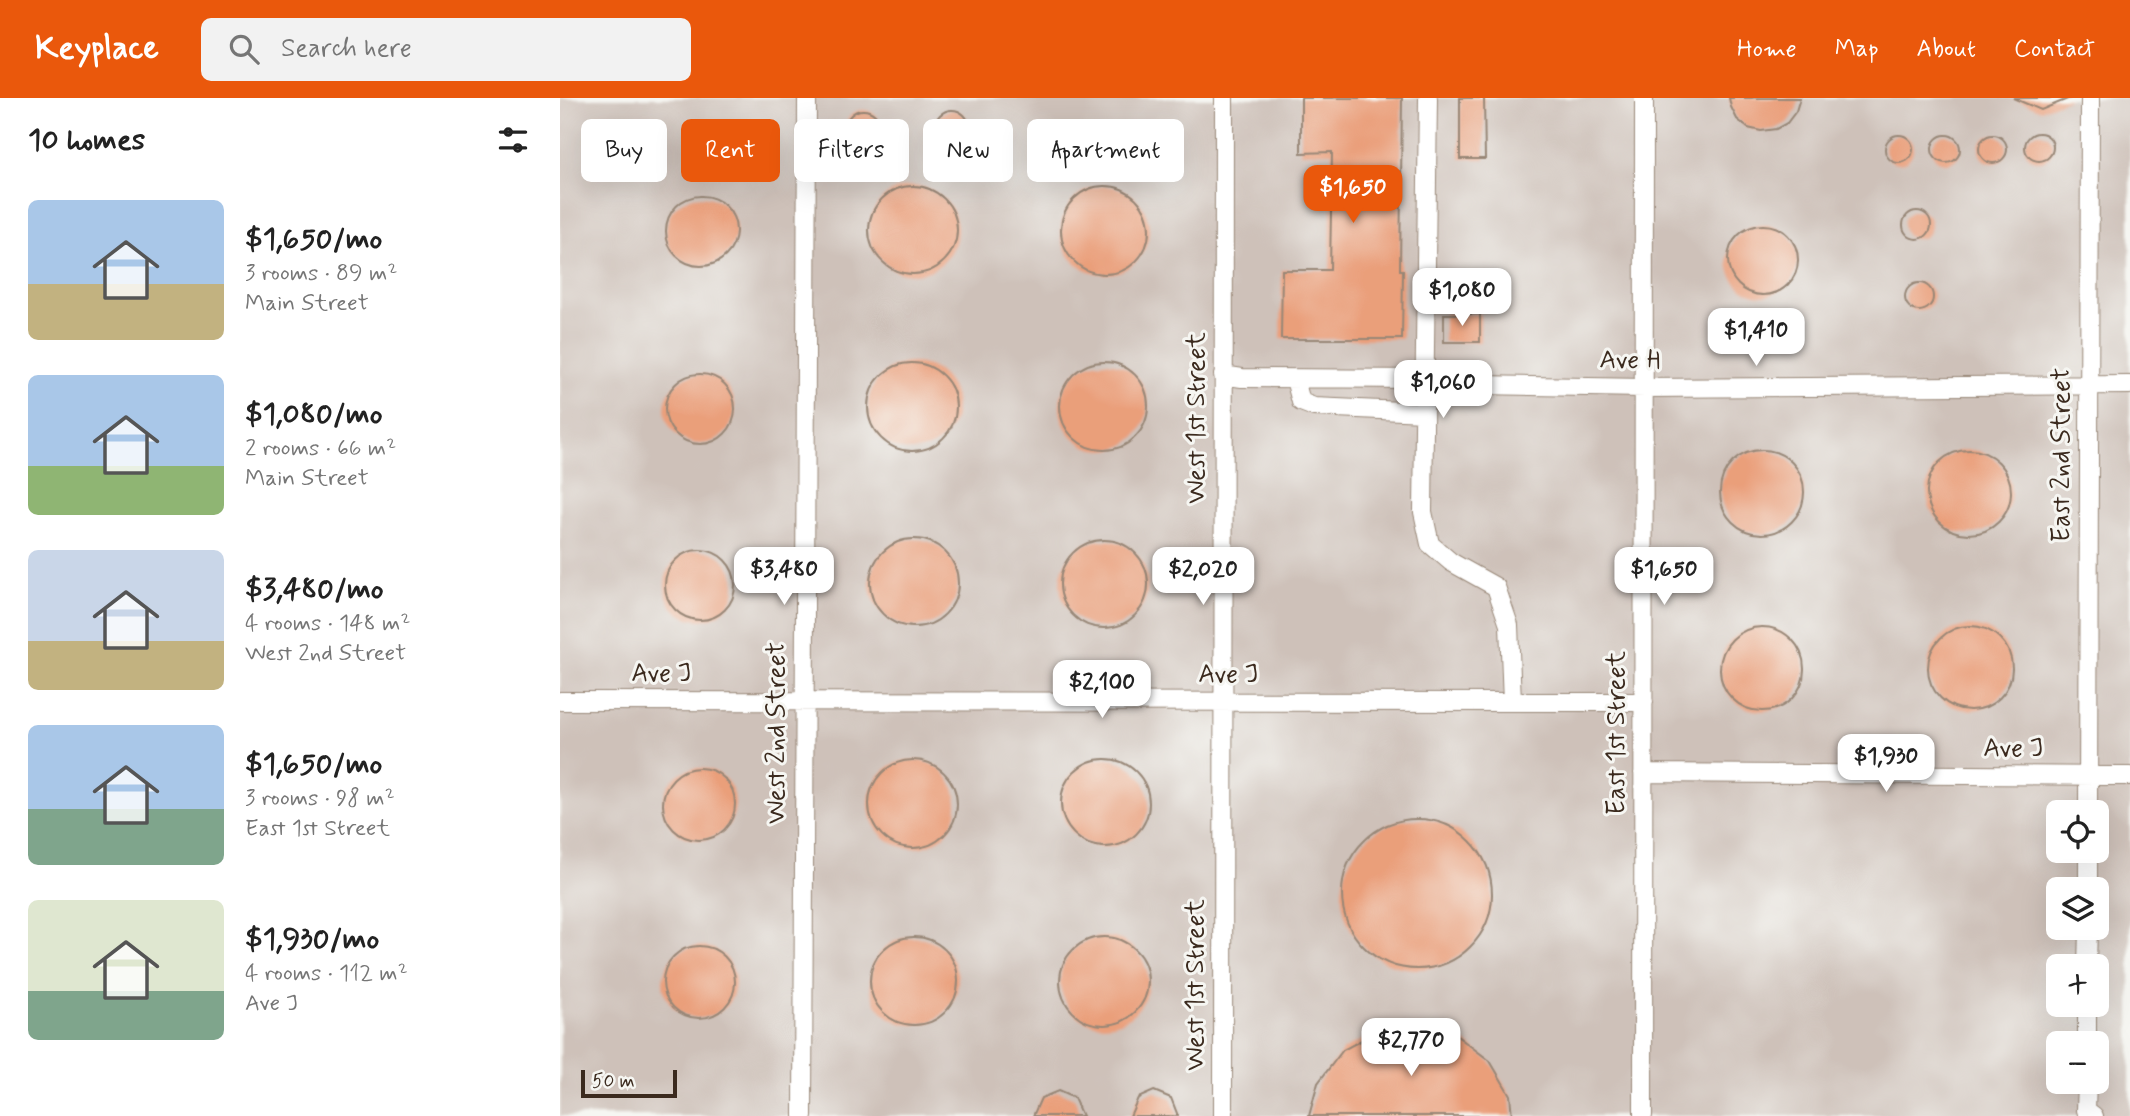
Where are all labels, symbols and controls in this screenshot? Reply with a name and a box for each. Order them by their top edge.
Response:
search box [201,18,691,81]
text: Keyplace [35,27,159,71]
icon: search [225,30,263,68]
text: Search here [281,32,412,66]
text: Home [1737,34,1797,65]
text: Map [1835,34,1879,65]
text: About [1917,34,1976,65]
text: Contact [2014,34,2095,65]
chip: Buy [581,119,667,182]
chip: Rent [681,119,780,182]
chip: Filters [794,119,909,182]
chip: New [923,119,1013,182]
chip: Apartment [1027,119,1184,182]
text: 10 homes [28,121,145,160]
icon: filters [494,121,532,159]
pin: $1,650 [1296,166,1410,225]
text: $1,650 [1319,173,1387,203]
text: $1,650/mo [245,220,382,259]
icon: home [84,228,168,312]
text: 3 rooms · 89 m² [245,259,397,289]
pin: $1,080 [1405,268,1519,328]
text: $1,080 [1428,276,1496,306]
text: Main Street [245,289,369,319]
pin: $1,410 [1699,308,1813,368]
text: $1,410 [1724,316,1788,346]
street label: West 1st Street [1180,332,1214,504]
street label: Ave H [1599,343,1661,379]
pin: $1,060 [1386,360,1500,420]
text: $1,060 [1410,368,1476,398]
street label: East 2nd Street [2045,368,2079,542]
text: $1,080/mo [245,395,382,434]
icon: home [84,403,168,487]
text: 2 rooms · 66 m² [245,434,396,464]
text: Main Street [245,464,369,494]
pin: $3,480 [727,547,841,607]
pin: $2,020 [1146,547,1260,607]
pin: $1,650 [1607,547,1721,607]
text: $3,480 [750,555,818,585]
text: $2,020 [1168,555,1238,585]
text: $1,650 [1630,555,1698,585]
text: $3,480/mo [245,570,384,609]
icon: home [84,578,168,662]
text: 4 rooms · 148 m² [245,609,410,639]
text: West 2nd Street [245,639,406,669]
street label: West 2nd Street [760,642,794,824]
street label: East 1st Street [1600,651,1634,815]
street label: Ave J [631,657,691,691]
street label: Ave J [1198,658,1258,692]
pin: $2,100 [1045,660,1159,720]
text: $2,100 [1069,668,1135,698]
street label: Ave J [1983,732,2043,766]
pin: $1,930 [1829,734,1943,794]
text: $1,930 [1854,742,1918,772]
text: $1,650/mo [245,745,382,784]
icon: home [84,753,168,837]
text: 3 rooms · 98 m² [245,784,395,814]
map controls [2046,800,2109,1094]
button: locate [2046,800,2109,863]
text: East 1st Street [245,814,390,844]
button: layers [2046,877,2109,940]
street label: West 1st Street [1179,899,1213,1071]
text: $1,930/mo [245,920,379,959]
icon: home [84,928,168,1012]
button: + [2046,954,2109,1017]
text: 4 rooms · 112 m² [245,959,408,989]
text: Ave J [245,989,298,1019]
pin: $2,770 [1354,1018,1468,1078]
text: $2,770 [1377,1026,1445,1056]
button: − [2046,1031,2109,1094]
scale bar [581,1067,677,1099]
text: 50 m [592,1069,635,1094]

